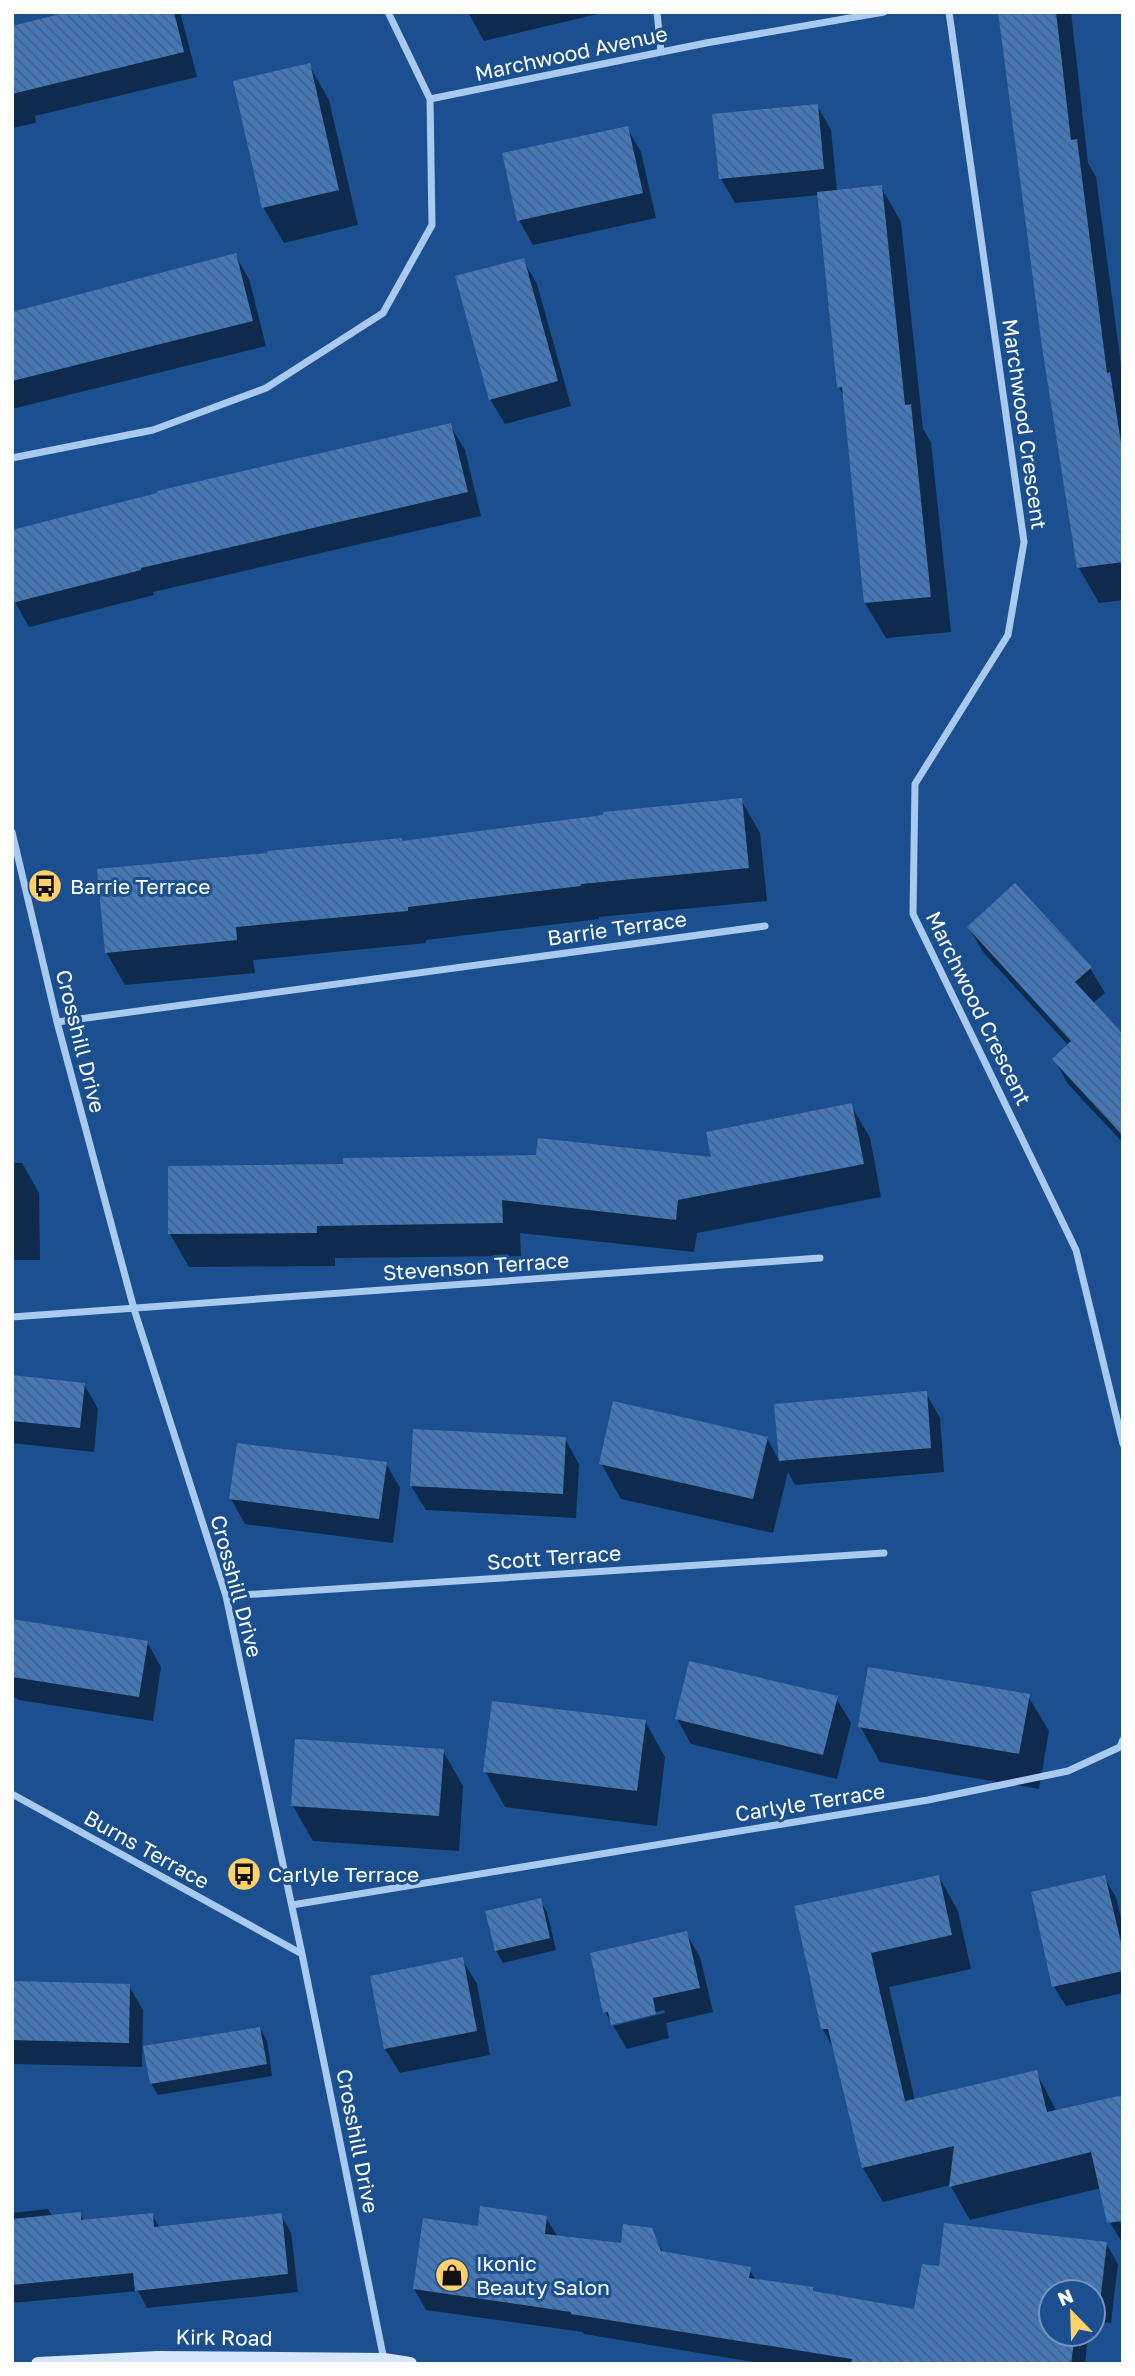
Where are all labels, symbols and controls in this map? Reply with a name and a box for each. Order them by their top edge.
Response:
street label: Marchwood Avenue [472,20,670,86]
street label: Marchwood Crescent [997,317,1053,531]
bus stop icon: Barrie Terrace [26,867,64,905]
place label: Barrie Terrace [70,873,210,899]
street label: Barrie Terrace [546,905,688,951]
street label: Marchwood Crescent [921,907,1037,1109]
street label: Crosshill Drive [51,967,111,1115]
street label: Stevenson Terrace [382,1247,570,1285]
street label: Crosshill Drive [205,1512,269,1660]
street label: Scott Terrace [486,1539,622,1575]
street label: Carlyle Terrace [733,1777,887,1827]
street label: Burns Terrace [80,1804,214,1894]
bus stop icon: Carlyle Terrace [225,1855,263,1893]
place label: Carlyle Terrace [268,1861,419,1887]
street label: Crosshill Drive [331,2067,385,2215]
place label: Ikonic Beauty Salon [476,2250,610,2300]
shop icon: Ikonic Beauty Salon [433,2256,471,2294]
north arrow [1037,2278,1107,2348]
text: N [1054,2283,1076,2310]
street label: Kirk Road [175,2323,273,2351]

